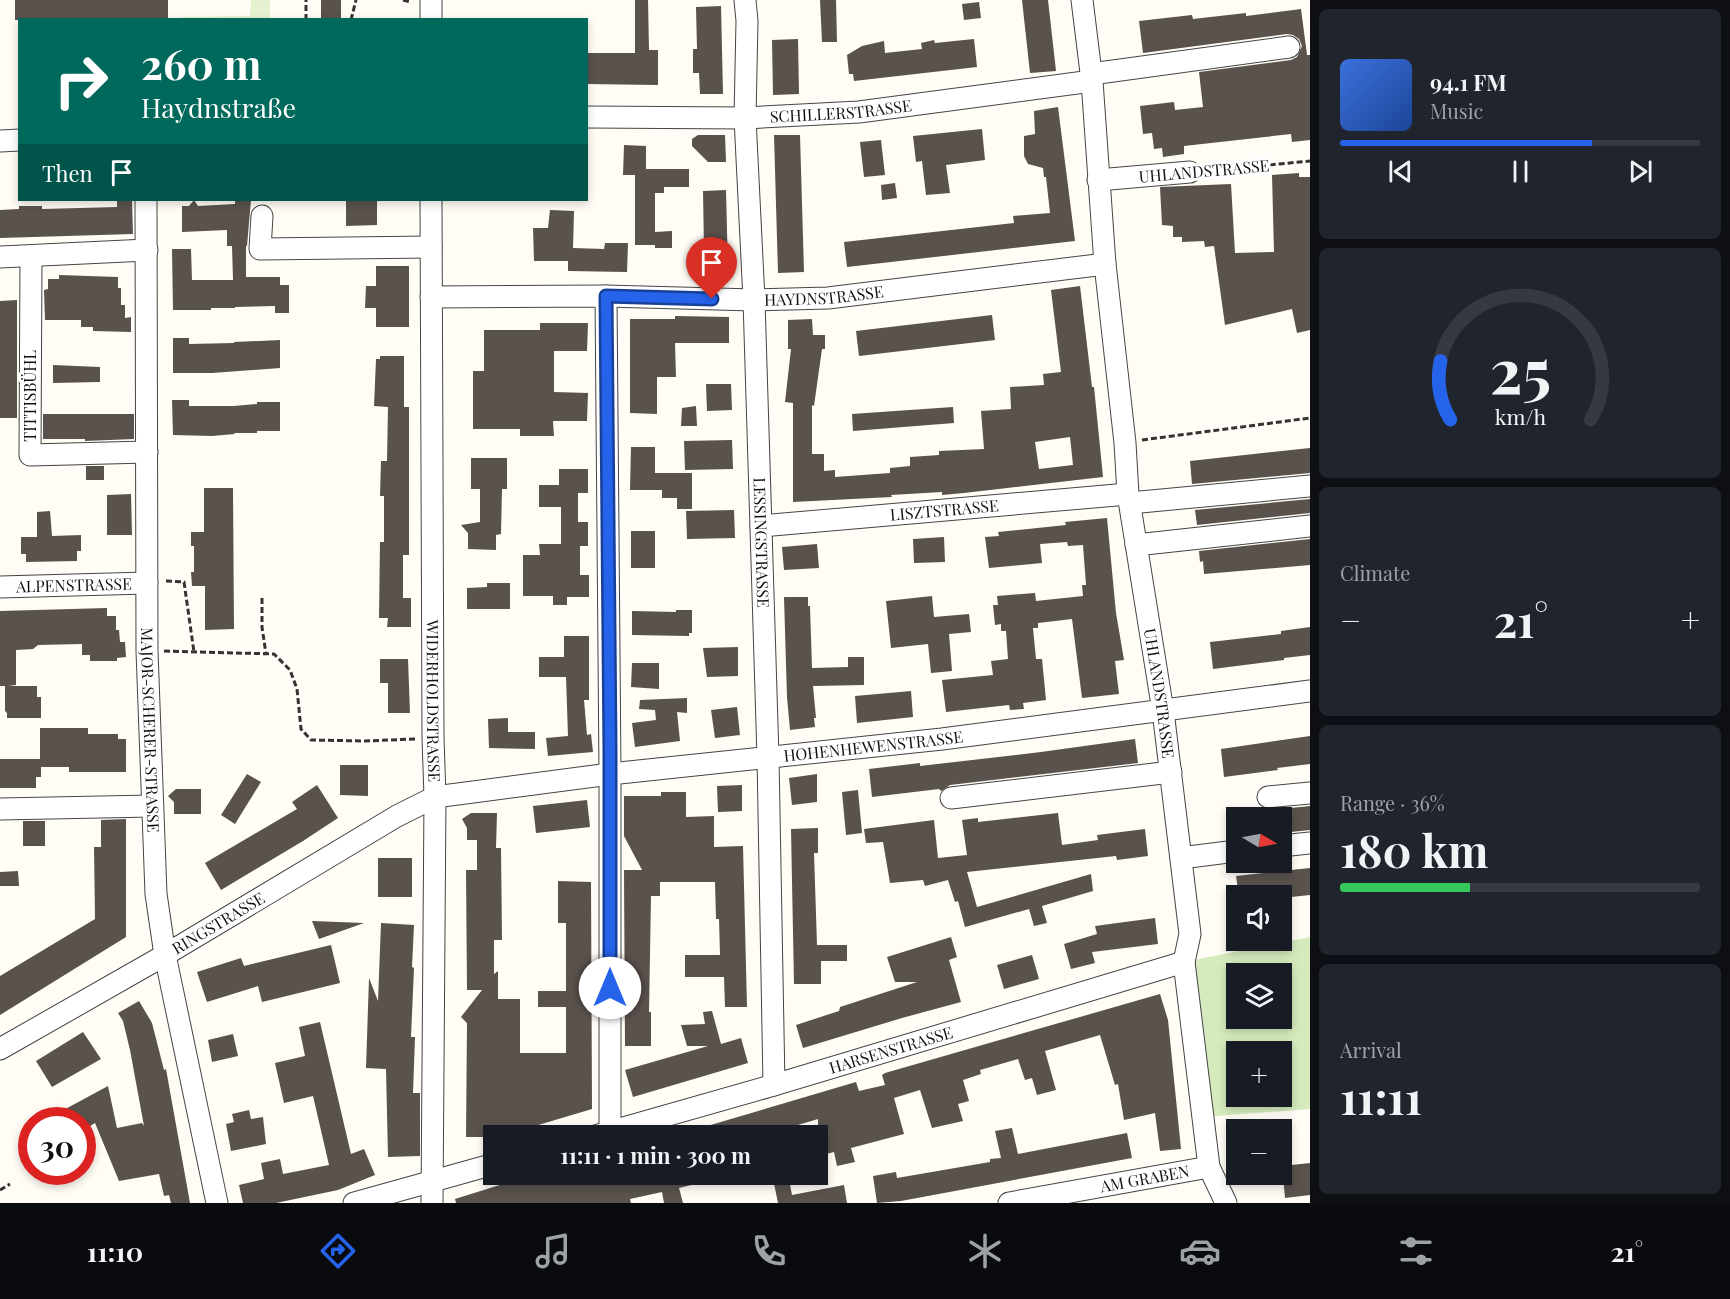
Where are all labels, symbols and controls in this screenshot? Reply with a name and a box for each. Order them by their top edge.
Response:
text: 260 m [141,35,261,91]
icon: right [42,42,120,120]
text: 94.1 FM [1430,67,1507,97]
text: Haydnstraße [141,89,296,125]
street label: SCHILLERSTRASSE [769,94,913,127]
text: Music [1430,97,1483,124]
street label: UHLANDSTRASSE [1138,154,1270,187]
icon: previous [1384,155,1417,188]
icon: pause [1504,155,1537,188]
icon: next [1624,155,1657,188]
icon: arrive [105,156,138,189]
text: Then [42,158,93,188]
pin [686,237,737,299]
icon: arrive [695,246,728,279]
street label: HAYDNSTRASSE [764,280,885,310]
text: 25 [1489,326,1551,410]
street label: TITTISBÜHL [19,350,40,442]
text: km/h [1494,402,1546,430]
street label: LESSINGSTRASSE [749,477,774,608]
street label: LISZTSTRASSE [889,494,999,525]
text: Climate [1340,559,1410,586]
street label: ALPENSTRASSE [15,572,132,597]
text: 21° [1494,589,1548,649]
text: − [1340,597,1361,641]
text: + [1681,597,1700,641]
street label: WIDERHOLDSTRASSE [423,619,445,782]
street label: MAJOR-SCHERER-STRASSE [137,627,165,833]
street label: UHLANDSTRASSE [1140,627,1180,759]
street label: HOHENHEWENSTRASSE [782,725,964,766]
text: Range · 36% [1340,789,1445,816]
north arrow [1226,807,1292,873]
map controls [1226,807,1292,1185]
text: 180 km [1340,819,1489,879]
button: sound [1226,885,1292,951]
street label: RINGSTRASSE [168,887,268,958]
position arrow [578,956,642,1020]
button: layers [1226,963,1292,1029]
street label: HARSENSTRASSE [826,1021,955,1078]
text: Arrival [1340,1036,1402,1063]
button: + [1226,1041,1292,1107]
text: 11:11 [1340,1066,1422,1126]
speed limit sign: 30 [18,1107,96,1185]
button: − [1226,1119,1292,1185]
text: 11:11 · 1 min · 300 m [560,1140,751,1170]
street label: AM GRABEN [1098,1160,1191,1197]
icon: directions [317,1230,359,1272]
icon: music [532,1230,574,1272]
icon: phone [748,1230,790,1272]
icon: climate [964,1230,1006,1272]
icon: car [1179,1230,1221,1272]
icon: filters [1395,1230,1437,1272]
text: 11:10 [87,1233,143,1269]
text: 21° [1610,1233,1643,1269]

